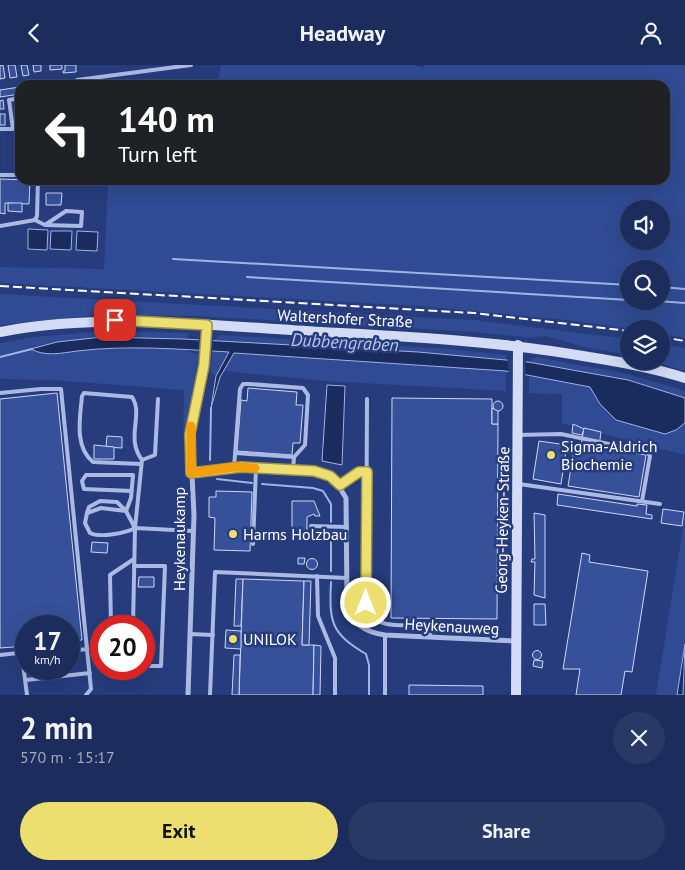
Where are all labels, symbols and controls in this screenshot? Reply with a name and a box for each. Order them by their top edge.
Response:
icon: back [20,19,48,47]
text: Headway [300,19,385,47]
icon: person [637,19,665,47]
text: 140 m [118,96,215,142]
icon: left [35,100,100,165]
text: Turn left [118,140,197,168]
map controls [620,200,670,370]
button: sound [620,200,670,250]
button: search [620,260,670,310]
pin [94,299,136,341]
street label: Waltershofer Straße [277,304,413,332]
icon: arrive [101,306,129,334]
button: layers [620,320,670,370]
water label: Dubbengraben [291,328,399,356]
place label: Sigma-Aldrich Biochemie [561,436,657,474]
street label: Georg-Heyken-Straße [491,446,513,594]
marker: Sigma-Aldrich Biochemie [545,449,557,461]
street label: Heykenaukamp [169,487,189,591]
place label: Harms Holzbau [243,524,347,544]
marker: Harms Holzbau [227,528,239,540]
position arrow [339,576,391,628]
street label: Heykenauweg [404,614,500,638]
speed limit sign: 20 [90,615,155,680]
text: 17 [33,625,62,657]
place label: UNILOK [243,629,297,649]
marker: UNILOK [227,633,239,645]
text: km/h [34,652,61,667]
text: 2 min [20,708,93,747]
button: close [613,712,665,764]
text: 570 m · 15:17 [20,747,115,767]
button: Exit [20,802,338,860]
button: Share [348,802,665,860]

